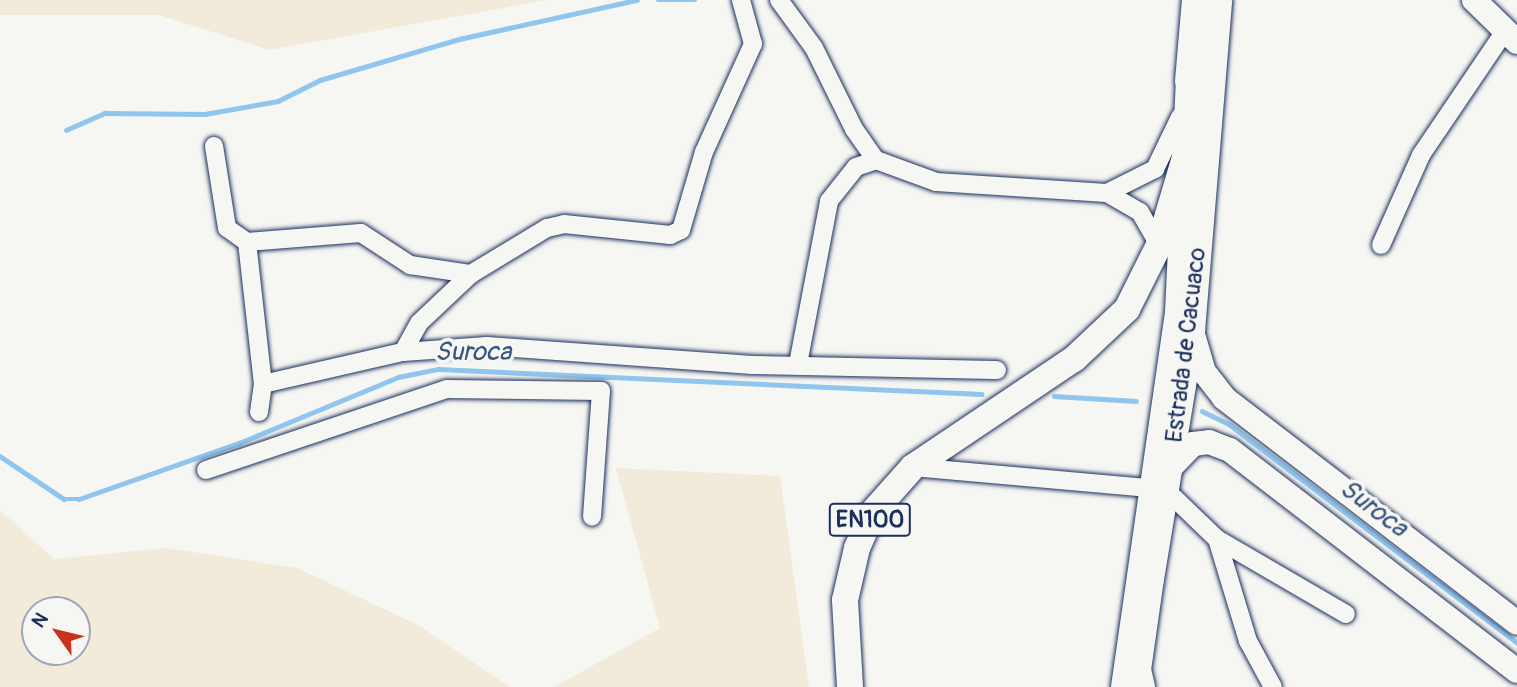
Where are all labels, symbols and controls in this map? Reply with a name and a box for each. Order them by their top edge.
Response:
street label: Estrada de Cacuaco [1160,246,1212,444]
water label: Suroca [435,337,511,369]
water label: Suroca [1333,474,1413,544]
road number: EN100 [828,500,912,540]
north arrow [21,596,91,666]
text: N [27,608,54,632]

